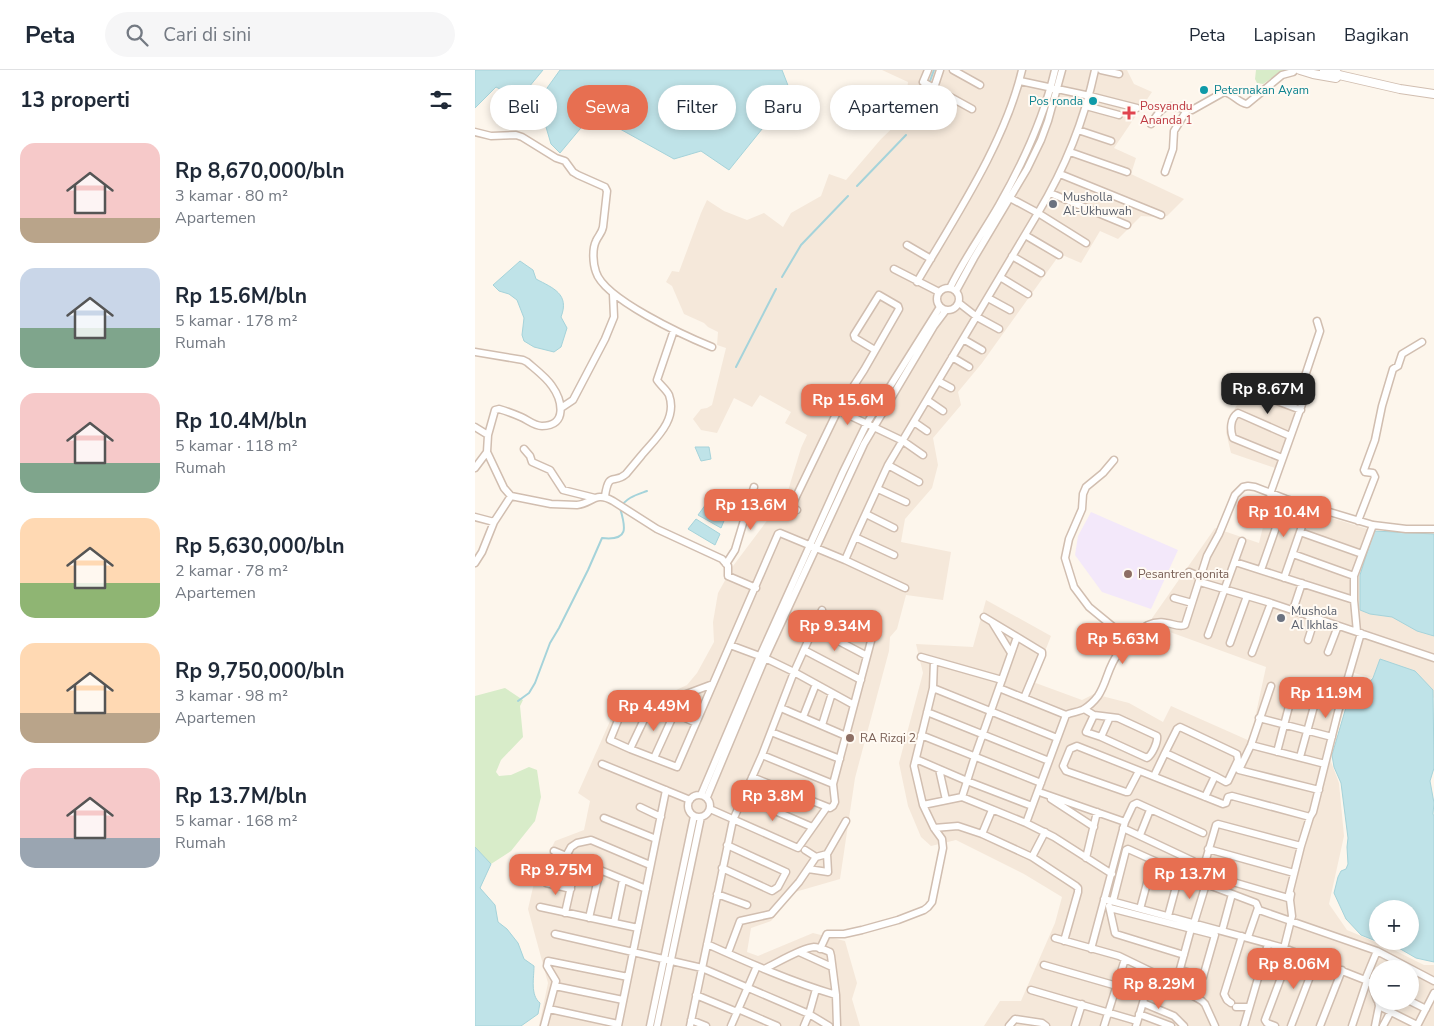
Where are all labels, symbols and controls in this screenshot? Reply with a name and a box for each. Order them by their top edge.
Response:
search box [105,12,455,57]
text: Peta [25,19,75,51]
icon: search [123,21,151,49]
text: Cari di sini [163,22,251,48]
text: Peta [1189,23,1225,47]
text: Lapisan [1253,23,1316,47]
text: Bagikan [1344,23,1409,47]
place label: Peternakan Ayam [1214,82,1309,98]
marker: Peternakan Ayam [1198,84,1210,96]
chip: Beli [490,85,557,130]
chip: Sewa [567,85,648,130]
chip: Filter [658,85,736,130]
chip: Baru [746,85,820,130]
chip: Apartemen [830,85,957,130]
text: 13 properti [20,86,130,114]
icon: filters [427,86,455,114]
place label: Pos ronda [1029,93,1083,109]
marker: Pos ronda [1087,95,1099,107]
place label: Posyandu Ananda 1 [1140,98,1193,128]
marker: Posyandu Ananda 1 [1122,106,1136,120]
text: Rp 8,670,000/bln [175,157,344,185]
icon: home [60,163,120,223]
text: 3 kamar · 80 m² [175,185,288,207]
place label: Musholla Al-Ukhuwah [1063,189,1132,219]
marker: Musholla Al-Ukhuwah [1047,198,1059,210]
text: Apartemen [175,207,256,229]
text: Rp 15.6M/bln [175,282,307,310]
icon: home [60,288,120,348]
text: 5 kamar · 178 m² [175,310,298,332]
text: Rumah [175,332,226,354]
pin: Rp 8.67M [1216,372,1320,415]
text: Rp 8.67M [1232,378,1304,400]
pin: Rp 15.6M [796,384,900,426]
text: Rp 15.6M [812,389,884,411]
text: Rp 10.4M/bln [175,407,307,435]
icon: home [60,413,120,473]
text: 5 kamar · 118 m² [175,435,298,457]
text: Rumah [175,457,226,479]
pin: Rp 13.6M [699,488,803,531]
text: Rp 13.6M [715,494,787,516]
pin: Rp 10.4M [1232,496,1336,538]
text: Rp 10.4M [1248,501,1320,523]
text: Rp 5,630,000/bln [175,532,344,560]
icon: home [60,538,120,598]
text: 2 kamar · 78 m² [175,560,288,582]
place label: Pesantren qonita [1138,566,1229,582]
marker: Pesantren qonita [1122,568,1134,580]
text: Apartemen [175,582,256,604]
place label: Mushola Al Ikhlas [1291,603,1338,633]
pin: Rp 9.34M [783,610,887,652]
marker: Mushola Al Ikhlas [1275,612,1287,624]
text: Rp 9.34M [799,615,871,637]
pin: Rp 5.63M [1071,622,1175,665]
text: Rp 5.63M [1087,628,1159,650]
text: Rp 9,750,000/bln [175,657,344,685]
icon: home [60,663,120,723]
pin: Rp 11.9M [1274,676,1378,719]
text: Rp 11.9M [1290,682,1362,704]
text: 3 kamar · 98 m² [175,685,288,707]
pin: Rp 4.49M [602,690,706,732]
text: Rp 4.49M [618,695,690,717]
text: Apartemen [175,707,256,729]
place label: RA Rizqi 2 [860,730,916,746]
marker: RA Rizqi 2 [844,732,856,744]
pin: Rp 3.8M [727,780,819,822]
text: Rp 13.7M/bln [175,782,307,810]
text: Rp 3.8M [742,785,804,807]
icon: home [60,788,120,848]
text: 5 kamar · 168 m² [175,810,298,832]
text: Rumah [175,832,226,854]
pin: Rp 9.75M [504,854,608,896]
pin: Rp 13.7M [1138,858,1242,900]
text: Rp 9.75M [520,859,592,881]
text: Rp 13.7M [1154,863,1226,885]
map controls [1369,900,1419,1010]
button: + [1369,900,1419,950]
pin: Rp 8.06M [1242,948,1346,990]
text: Rp 8.06M [1258,953,1330,975]
button: − [1369,960,1419,1010]
pin: Rp 8.29M [1107,968,1211,1010]
text: Rp 8.29M [1123,973,1195,995]

